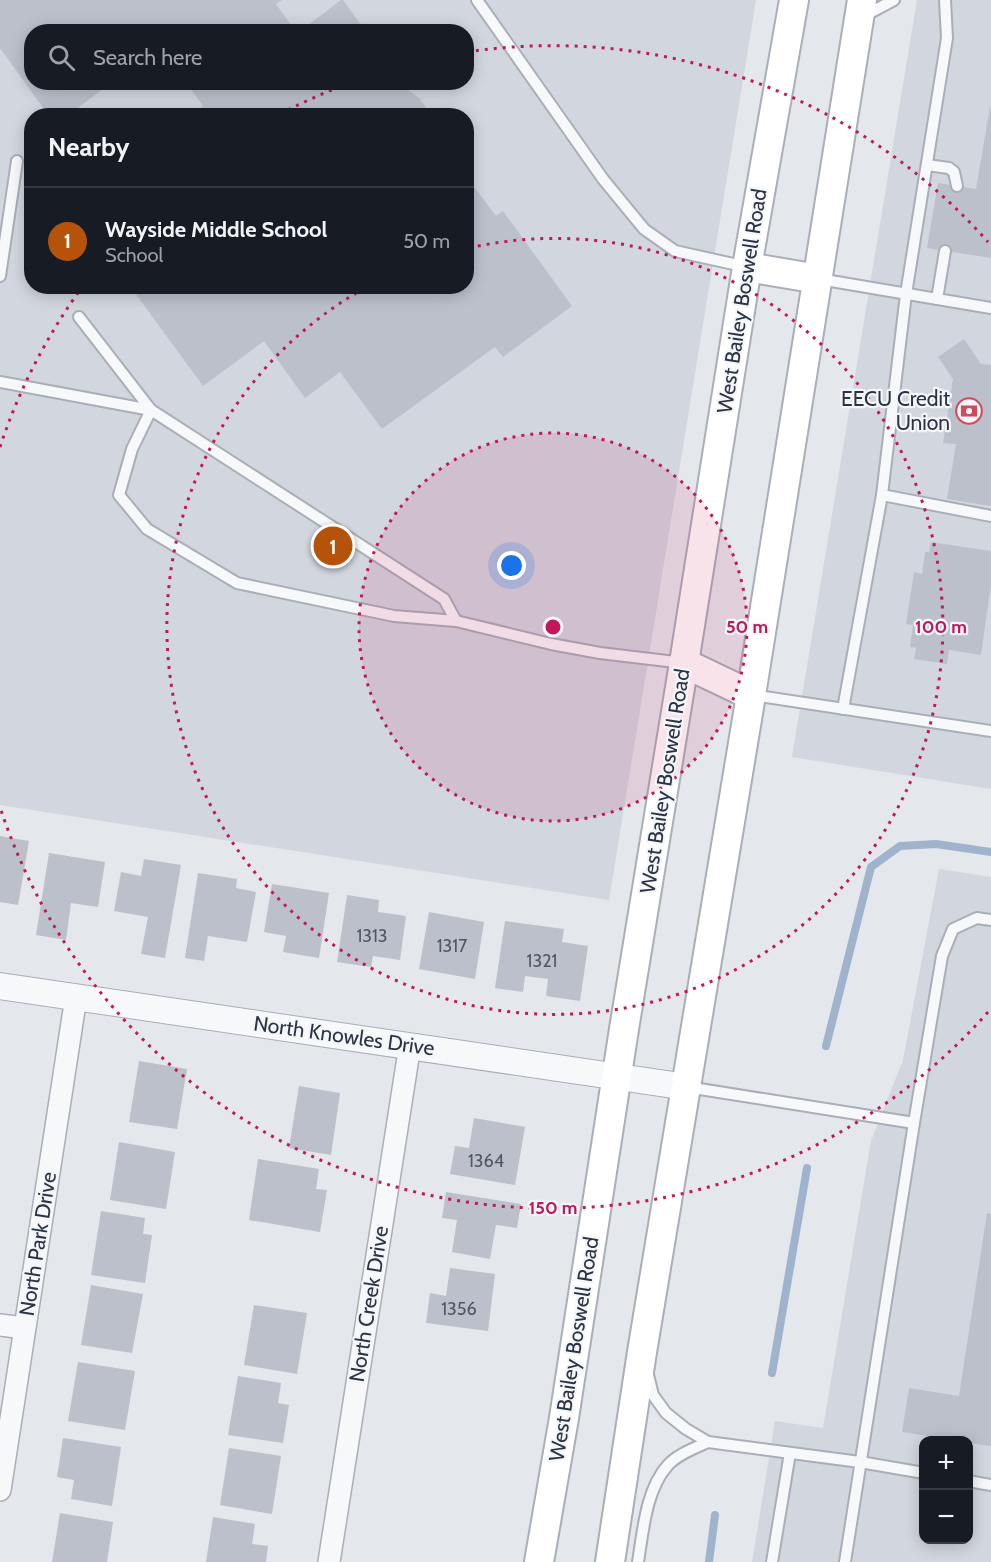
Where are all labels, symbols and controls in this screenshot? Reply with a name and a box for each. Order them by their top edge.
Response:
search box [24,24,474,90]
icon: search [45,41,78,74]
text: Search here [93,44,202,71]
text: Nearby [48,131,129,163]
street label: West Bailey Boswell Road [711,187,772,415]
text: Wayside Middle School [105,216,327,243]
text: 1 [64,229,71,253]
text: 50 m [403,229,450,253]
text: School [105,243,163,267]
place label: EECU Credit Union [841,386,950,435]
bank icon: EECU Credit Union [954,396,984,426]
pin: 1 [314,524,352,568]
your location [497,551,526,580]
text: 50 m [726,616,768,638]
text: 100 m [915,616,967,638]
centre of rings [543,617,563,637]
street label: West Bailey Boswell Road [634,667,695,895]
house number: 1313 [356,925,388,947]
house number: 1317 [437,935,467,957]
house number: 1321 [527,950,557,972]
street label: North Knowles Drive [252,1010,436,1061]
house number: 1364 [468,1150,504,1172]
street label: North Park Drive [14,1170,61,1318]
text: 150 m [529,1197,577,1219]
street label: North Creek Drive [344,1224,393,1384]
street label: West Bailey Boswell Road [543,1235,604,1463]
house number: 1356 [441,1298,477,1320]
map controls [919,1436,973,1544]
button: + [919,1436,973,1490]
button: − [919,1490,973,1544]

